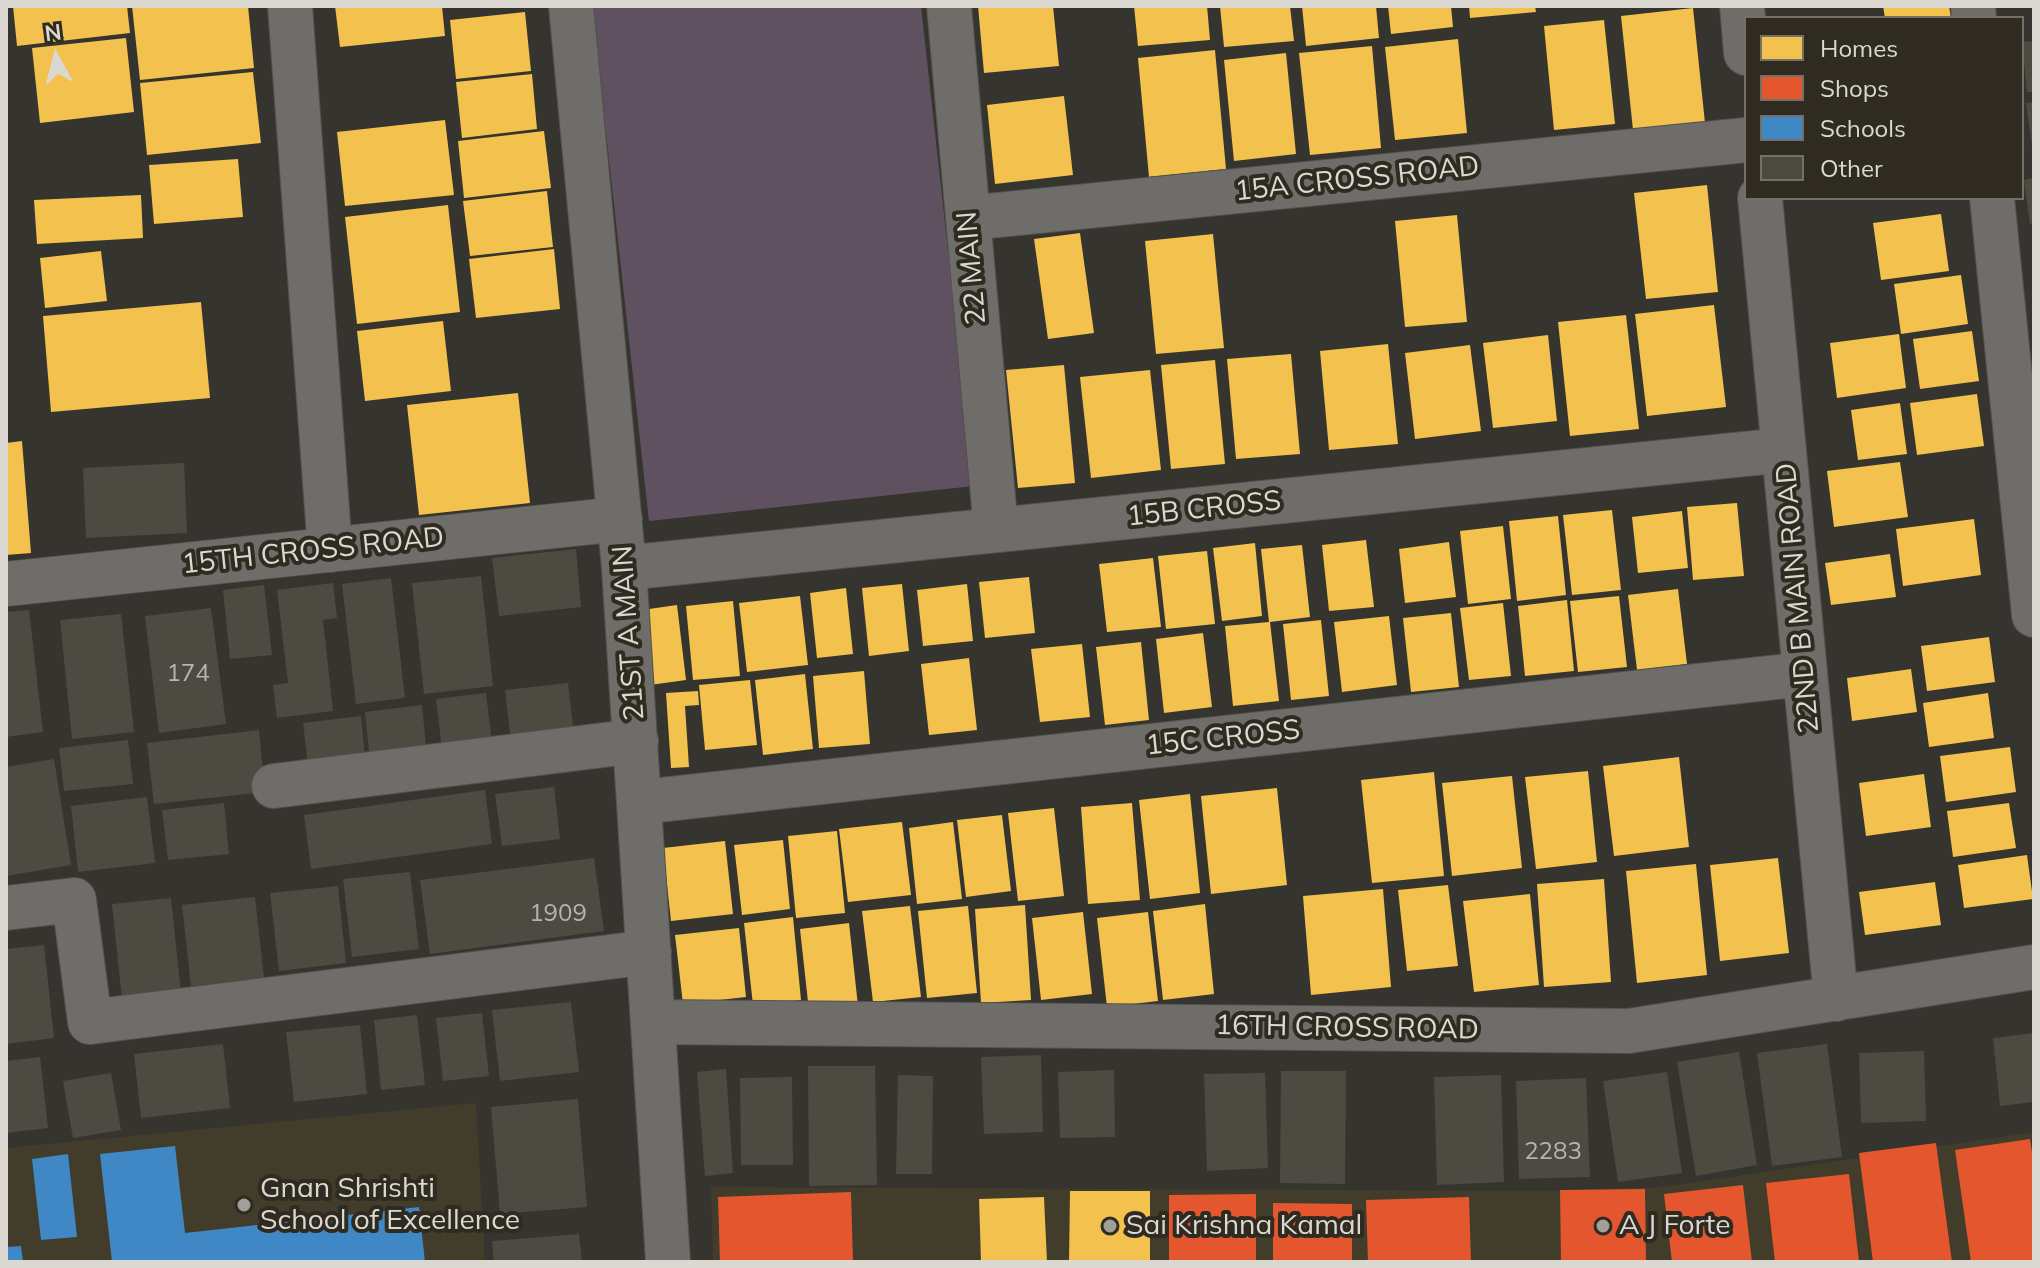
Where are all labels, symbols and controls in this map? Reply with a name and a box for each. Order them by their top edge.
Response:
north arrow [16,16,96,96]
legend [1744,16,2024,200]
text: N [43,17,63,47]
text: Homes [1820,33,1898,63]
text: Shops [1820,73,1889,103]
text: Schools [1820,113,1906,143]
street label: 15A CROSS ROAD [1233,149,1481,209]
text: Other [1820,153,1883,183]
street label: 22 MAIN [950,210,994,326]
street label: 22ND B MAIN ROAD [1769,461,1827,735]
street label: 15B CROSS [1125,484,1283,534]
street label: 15TH CROSS ROAD [180,521,446,581]
street label: 21ST A MAIN [606,544,652,722]
house number: 174 [166,660,210,688]
street label: 15C CROSS [1144,713,1302,763]
house number: 1909 [529,900,587,928]
street label: 16TH CROSS ROAD [1215,1009,1479,1047]
house number: 2283 [1524,1138,1582,1166]
place label: Gnan Shrishti School of Excellence [260,1172,520,1238]
marker: Gnan Shrishti School of Excellence [235,1196,253,1214]
place label: Sai Krishna Kamal [1126,1209,1362,1243]
place label: A J Forte [1619,1209,1730,1243]
marker: Sai Krishna Kamal [1101,1217,1119,1235]
marker: A J Forte [1594,1217,1612,1235]

